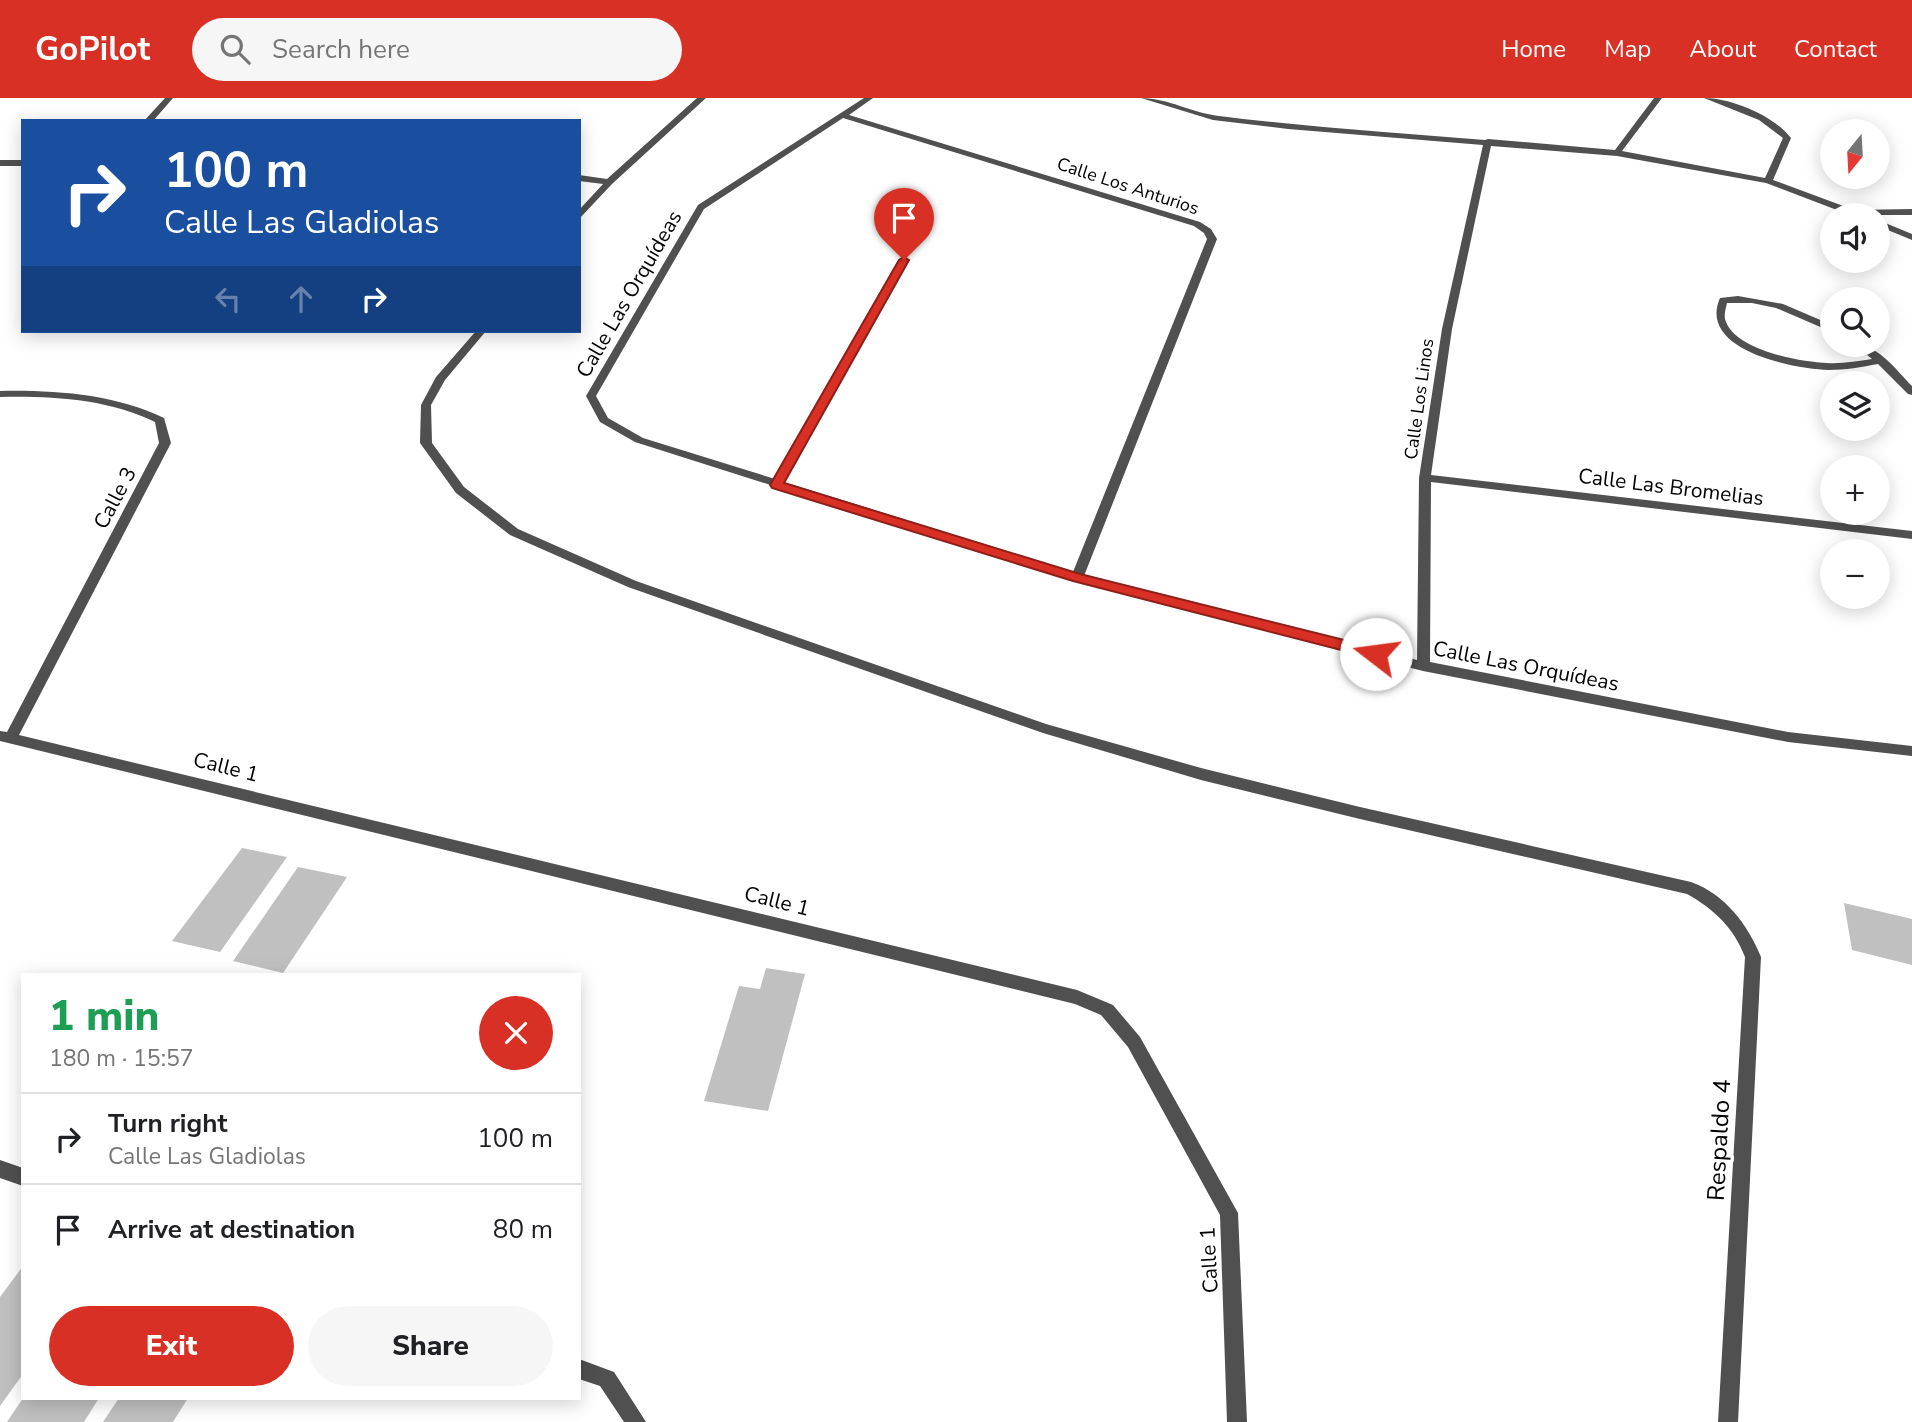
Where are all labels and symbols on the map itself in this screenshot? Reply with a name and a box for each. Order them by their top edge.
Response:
north arrow [1820,119,1890,189]
street label: Calle Los Anturios [1054,152,1202,220]
pin [874,188,934,260]
street label: Calle Las Orquídeas [570,205,688,383]
street label: Calle Los Linos [1399,337,1439,461]
street label: Calle 3 [87,462,143,534]
street label: Calle Las Bromelias [1577,462,1765,512]
position arrow [1339,617,1413,691]
street label: Calle Las Orquídeas [1431,634,1621,698]
street label: Calle 1 [190,745,262,789]
street label: Calle 1 [741,879,813,923]
street label: Respaldo 4 [1700,1078,1738,1202]
street label: Calle 1 [1193,1226,1225,1294]

